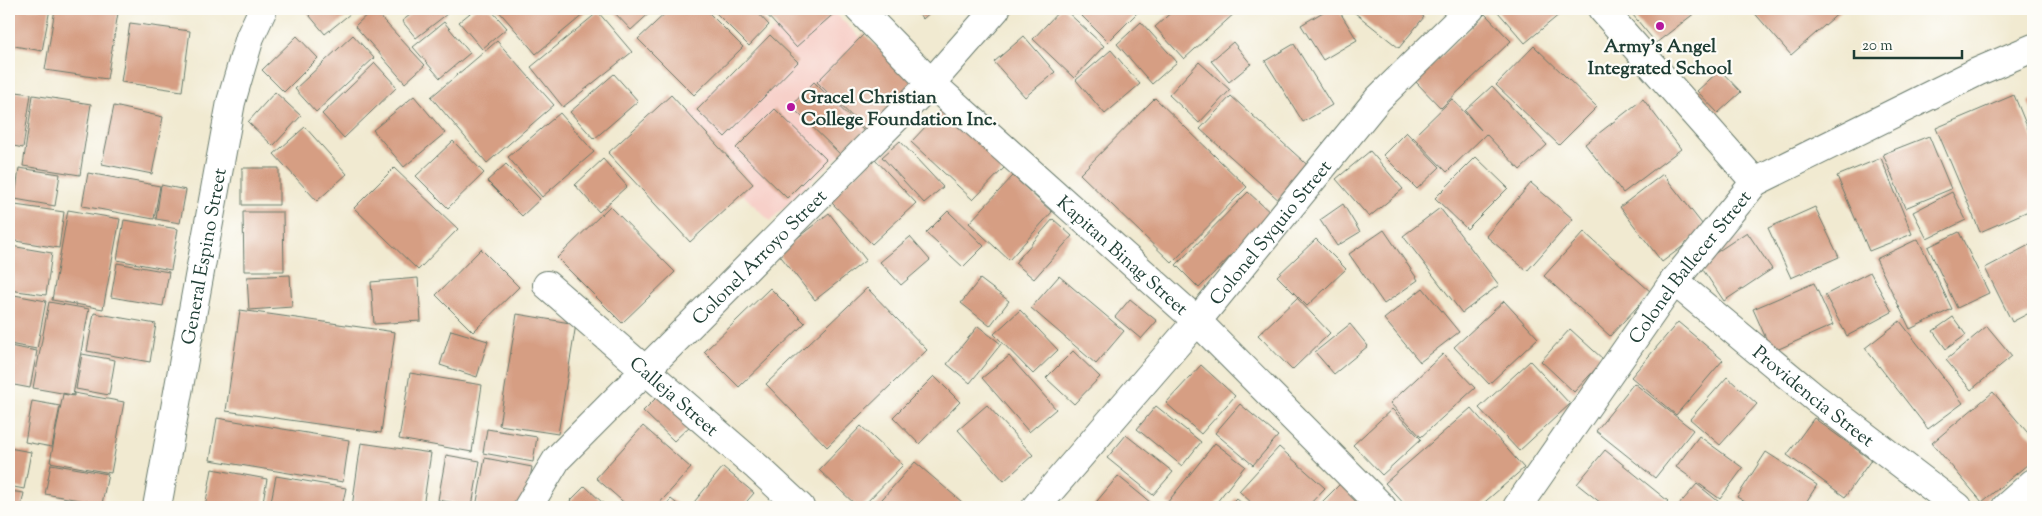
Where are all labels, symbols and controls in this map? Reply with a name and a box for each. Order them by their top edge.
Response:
marker: Army's Angel Integrated School [1654,20,1666,32]
scale bar [1854,28,1962,60]
place label: Army's Angel Integrated School [1588,34,1733,83]
text: 20 m [1862,36,1893,57]
place label: Gracel Christian College Foundation Inc. [801,85,997,134]
marker: Gracel Christian College Foundation Inc. [785,101,797,113]
street label: Colonel Syquio Street [1204,155,1339,312]
street label: General Espino Street [176,166,235,347]
street label: Colonel Arroyo Street [687,184,834,332]
street label: Colonel Ballecer Street [1623,185,1759,350]
street label: Kapitan Binag Street [1050,191,1194,323]
street label: Providencia Street [1746,341,1880,455]
street label: Calleja Street [623,351,724,444]

